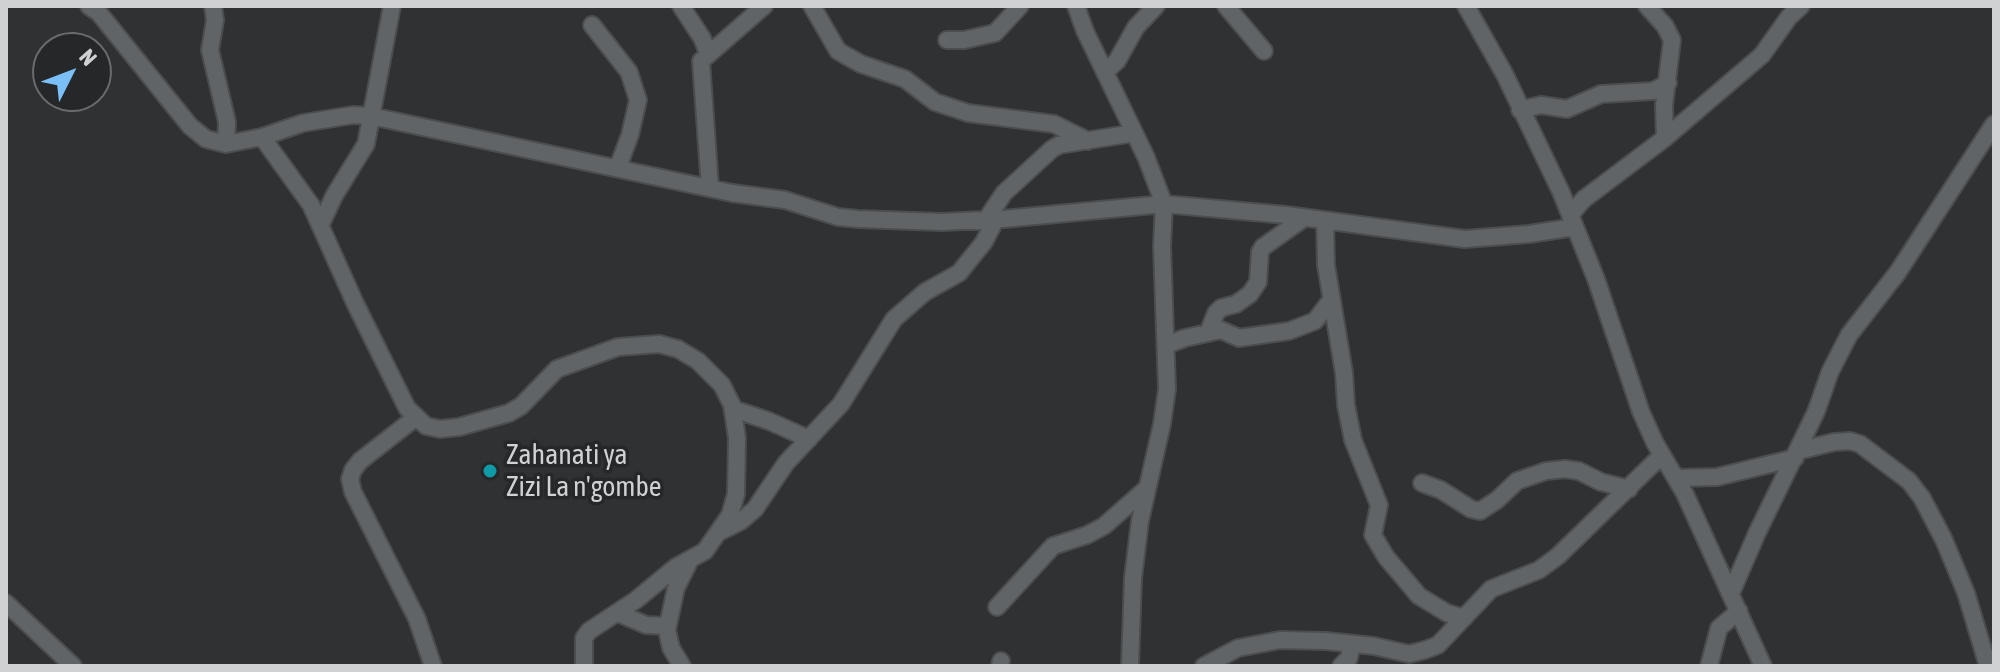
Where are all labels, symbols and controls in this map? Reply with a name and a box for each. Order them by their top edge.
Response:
north arrow [32,32,112,112]
text: N [74,44,102,71]
place label: Zahanati ya Zizi La n'gombe [506,438,661,504]
marker: Zahanati ya Zizi La n'gombe [481,462,499,480]

